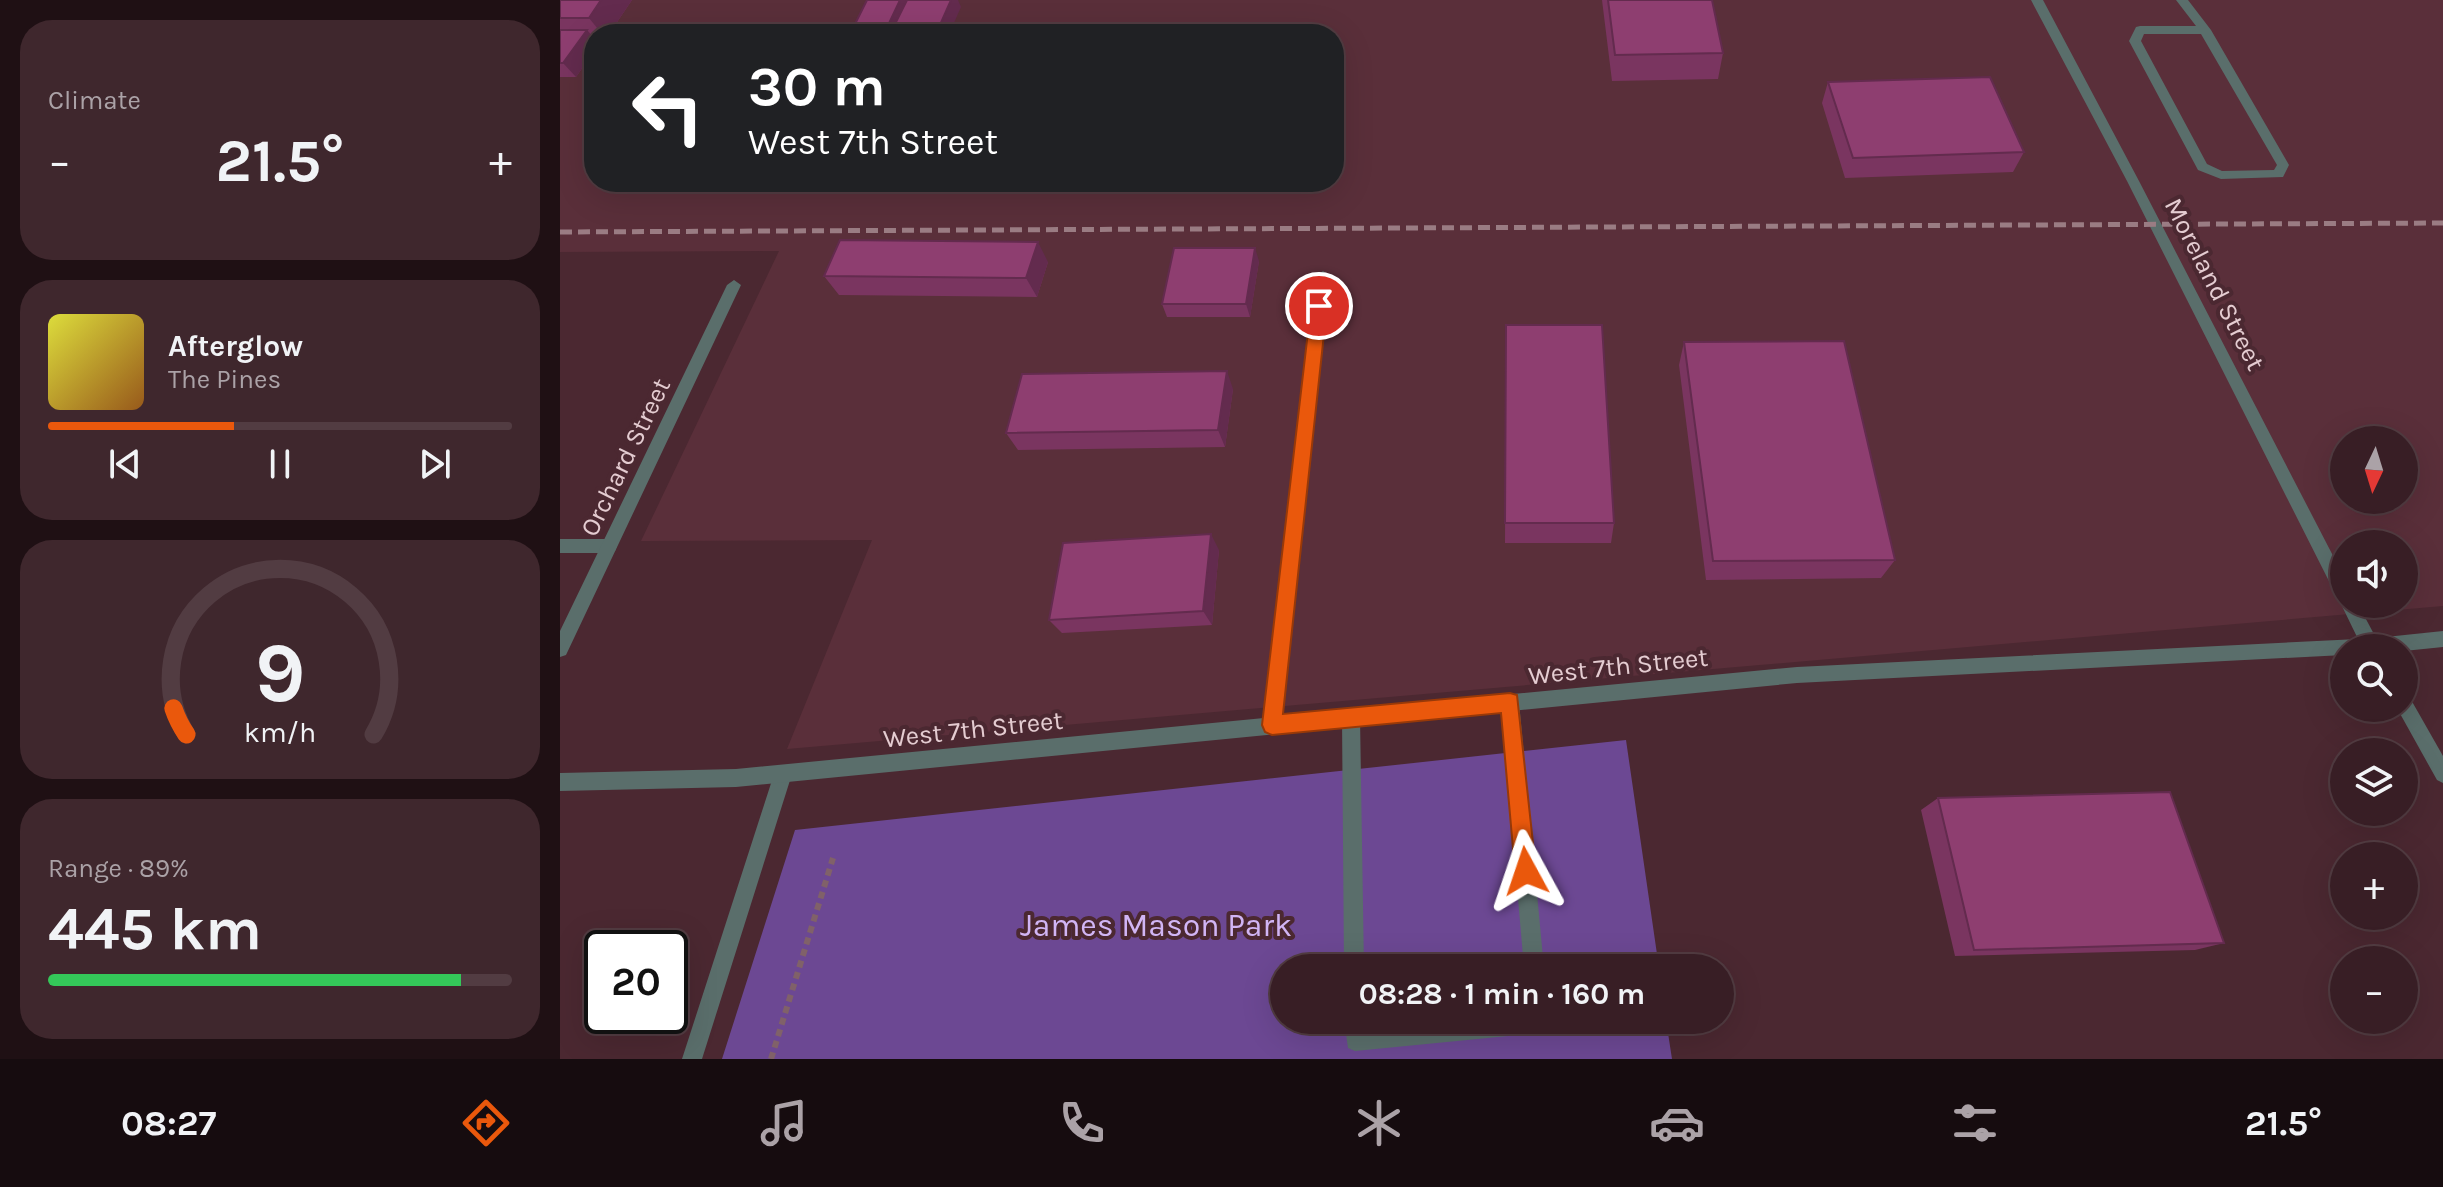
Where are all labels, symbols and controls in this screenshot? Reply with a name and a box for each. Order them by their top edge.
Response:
text: 30 m [748,54,886,119]
icon: left [616,56,720,160]
text: Climate [48,85,141,116]
text: West 7th Street [748,121,998,163]
text: 21.5° [216,126,344,196]
text: − [48,136,71,187]
text: + [489,136,512,187]
street label: Moreland Street [2158,193,2271,376]
pin [1285,272,1353,340]
icon: arrive [1297,284,1341,328]
text: Afterglow [168,328,303,364]
text: The Pines [168,364,281,395]
street label: Orchard Street [574,373,677,541]
north arrow [2330,426,2418,514]
map controls [2330,426,2418,1034]
icon: previous [103,442,147,486]
icon: pause [258,442,302,486]
icon: next [413,442,457,486]
button: sound [2330,530,2418,618]
text: 9 [255,625,305,722]
button: search [2330,634,2418,722]
street label: West 7th Street [1527,642,1710,691]
street label: West 7th Street [882,705,1065,754]
text: km/h [244,717,316,750]
button: layers [2330,738,2418,826]
position arrow [1484,829,1568,913]
button: + [2330,842,2418,930]
text: Range · 89% [48,853,189,884]
text: 445 km [48,894,262,964]
park label: James Mason Park [1020,907,1292,944]
speed limit sign: 20 [584,930,688,1034]
button: − [2330,946,2418,1034]
text: 08:28 · 1 min · 160 m [1359,976,1645,1012]
icon: directions [458,1095,514,1151]
icon: music [756,1095,812,1151]
icon: phone [1054,1095,1110,1151]
icon: climate [1351,1095,1407,1151]
icon: car [1649,1095,1705,1151]
icon: filters [1947,1095,2003,1151]
text: 08:27 [121,1102,216,1144]
text: 21.5° [2245,1102,2322,1144]

